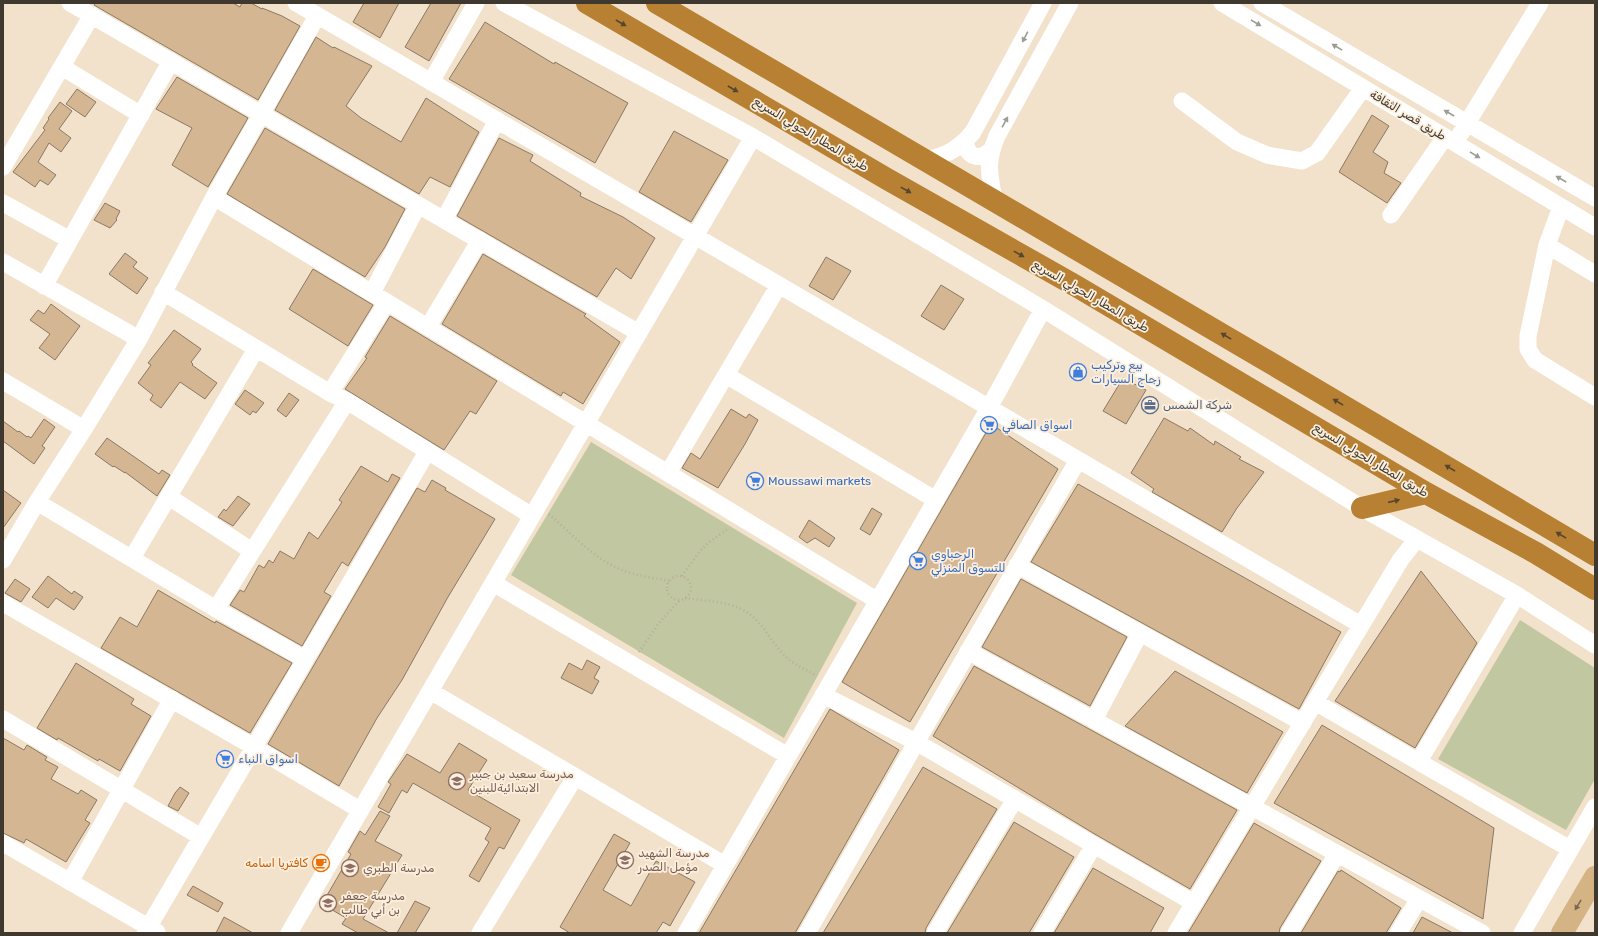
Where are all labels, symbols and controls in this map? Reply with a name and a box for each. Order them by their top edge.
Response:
one-way arrow [615,19,627,26]
one-way arrow [1250,20,1262,27]
one-way arrow [1021,32,1028,43]
one-way arrow [1331,44,1343,51]
one-way arrow [727,85,739,92]
street label: طريق قصر الثقافة [1367,87,1449,144]
street label: طريق المطار الحولي السريع [750,94,871,176]
one-way arrow [1443,110,1455,117]
one-way arrow [1001,116,1008,128]
one-way arrow [1469,152,1481,159]
one-way arrow [1555,175,1567,182]
one-way arrow [900,187,911,193]
one-way arrow [1013,250,1025,257]
street label: طريق المطار الحولي السريع [1030,257,1151,337]
one-way arrow [1221,332,1231,340]
place label: بيع وتركيب زجاج السيارات [1091,358,1161,388]
shop icon: بيع وتركيب زجاج السيارات [1068,362,1088,382]
office icon: شركة الشمس [1140,395,1160,415]
place label: شركة الشمس [1163,398,1232,413]
one-way arrow [1332,399,1344,406]
supermarket icon: اسواق الصافي [979,415,999,435]
place label: اسواق الصافي [1002,418,1072,434]
street label: طريق المطار الحولي السريع [1310,420,1431,502]
one-way arrow [1444,465,1456,472]
supermarket icon: Moussawi markets [745,471,765,491]
place label: Moussawi markets [768,474,871,488]
one-way arrow [1388,497,1400,503]
one-way arrow [1555,531,1567,538]
place label: الرحباوي للتسوق المنزلي [931,547,1005,577]
supermarket icon: الرحباوي للتسوق المنزلي [908,551,928,571]
supermarket icon: اسواق النباء [215,749,235,769]
place label: اسواق النباء [238,752,298,767]
place label: مدرسة سعيد بن جبير الابتدائيةللبنين [469,767,574,795]
school or university icon: مدرسة سعيد بن جبير الابتدائيةللبنين [447,771,467,791]
place label: مدرسة الشهيد مؤمل الصدر [637,846,710,875]
school or university icon: مدرسة الشهيد مؤمل الصدر [615,850,635,870]
cafe icon: كافتريا اسامه [311,853,331,873]
place label: كافتريا اسامه [245,856,309,871]
school or university icon: مدرسة الطبري [340,858,360,878]
place label: مدرسة الطبري [363,861,435,876]
place label: مدرسة جعفر بن أبي طالب [340,889,405,919]
school or university icon: مدرسة جعفر بن أبي طالب [318,893,338,913]
one-way arrow [1575,899,1582,911]

